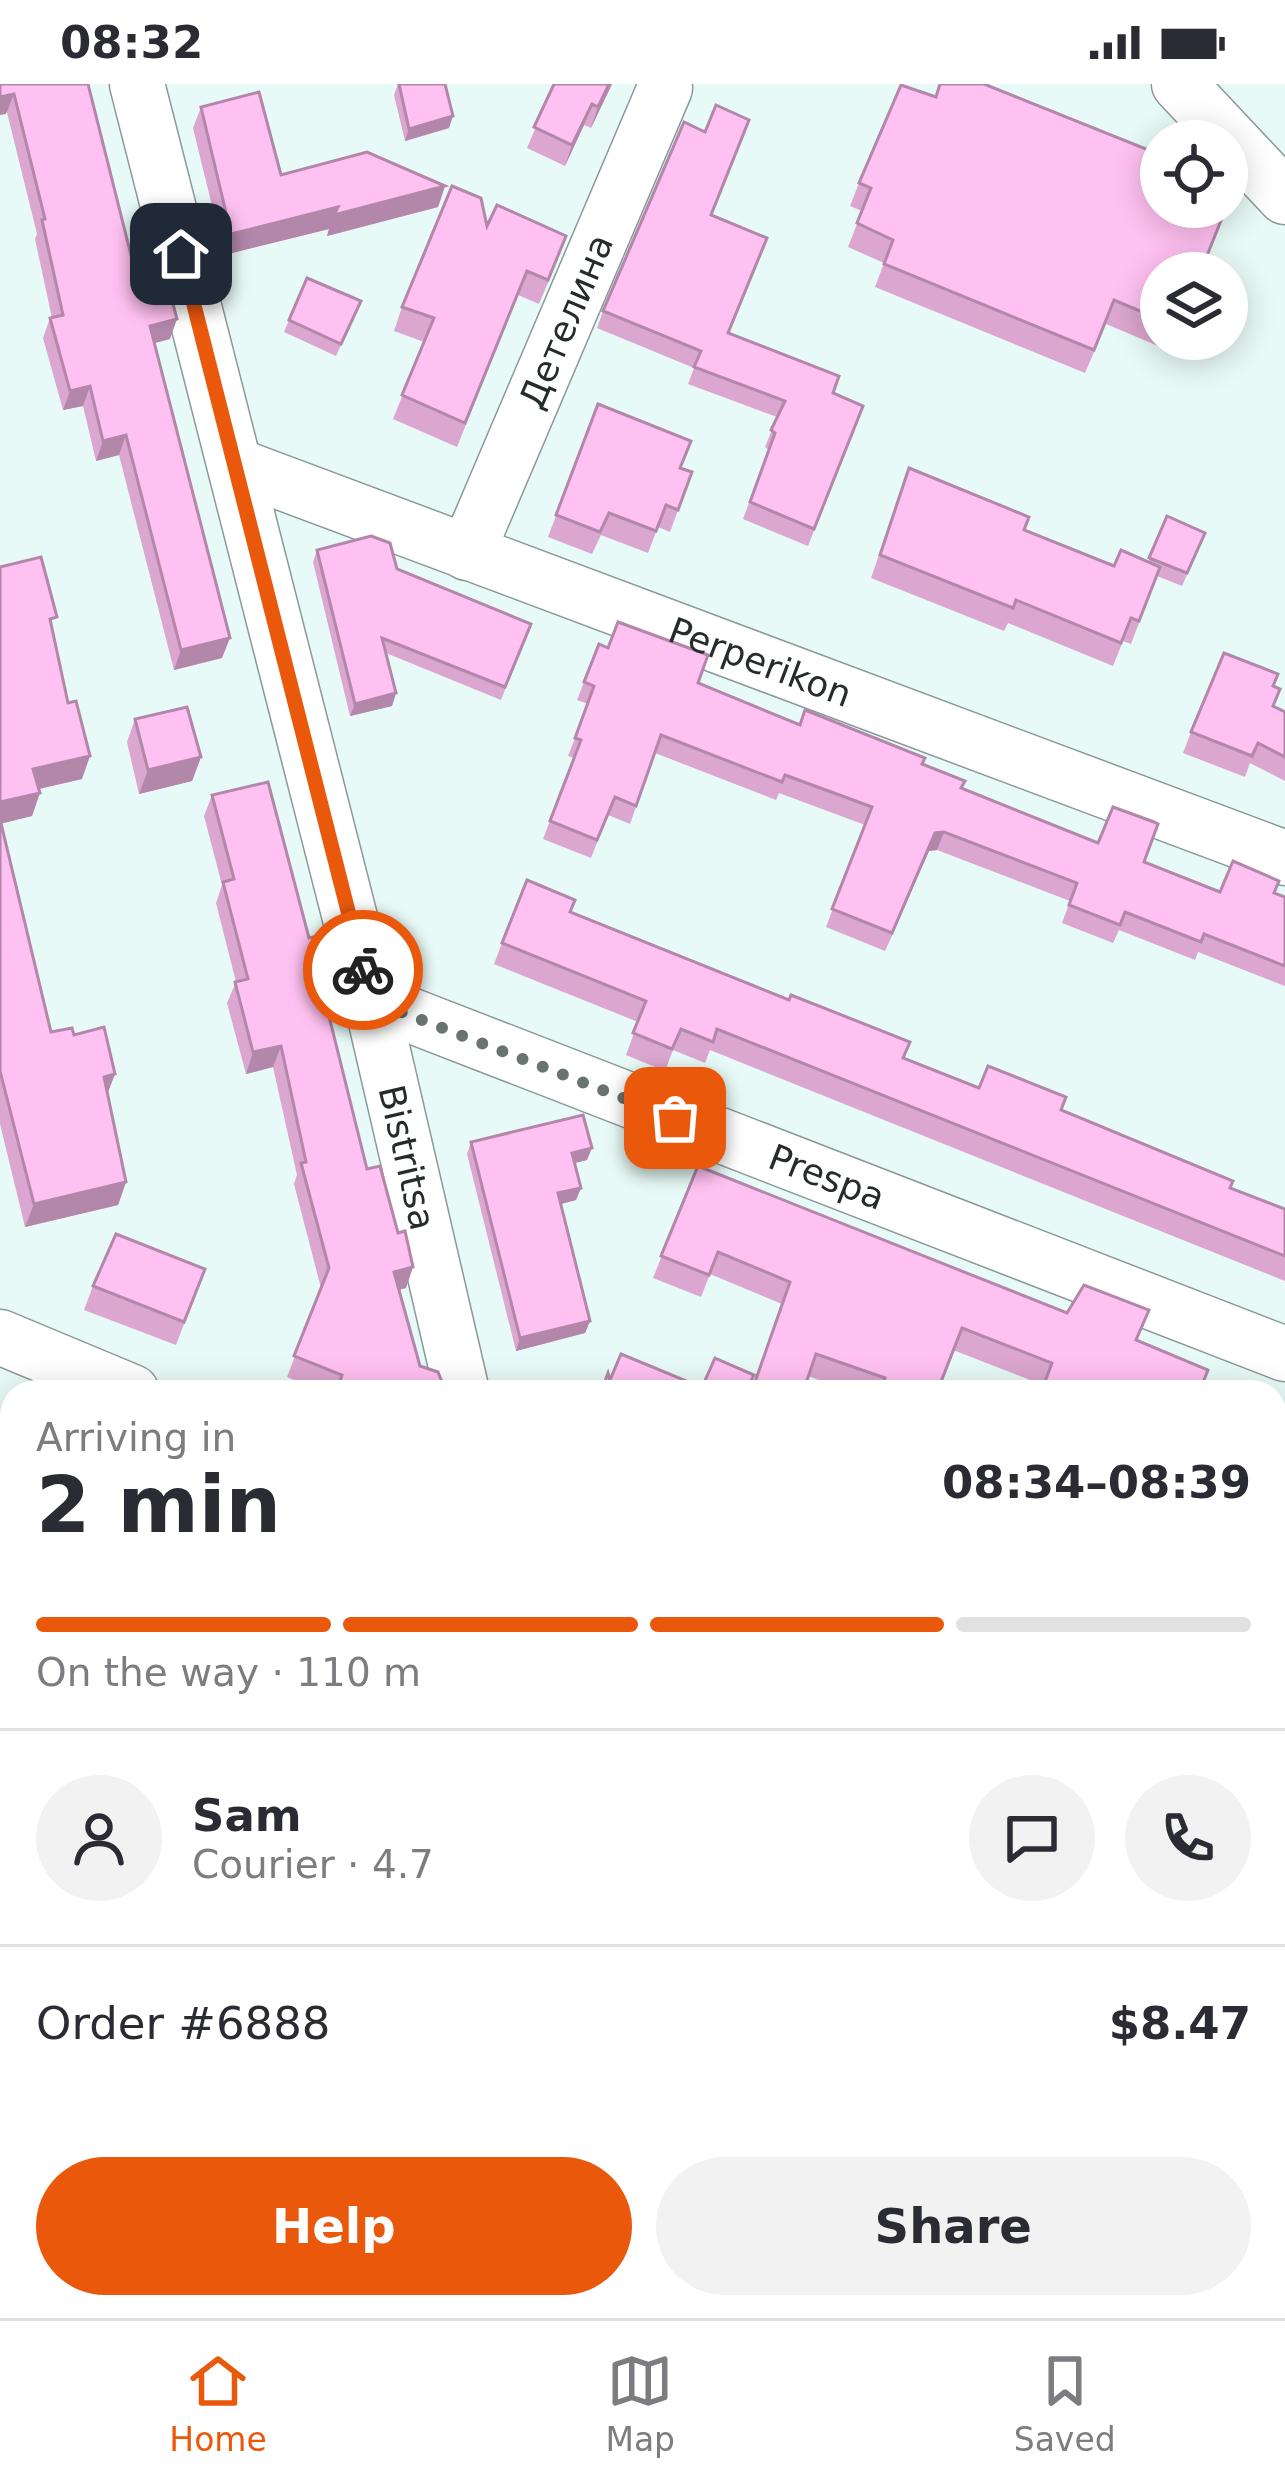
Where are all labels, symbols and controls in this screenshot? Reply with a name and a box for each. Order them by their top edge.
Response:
text: 08:32 [60,16,203,69]
map controls [1140,120,1248,360]
button: locate [1140,120,1248,228]
pin [130,203,232,305]
icon: home [148,221,214,287]
street label: Детелина [511,228,621,414]
button: layers [1140,252,1248,360]
street label: Perperikon [663,609,857,714]
courier [303,910,423,1030]
icon: bike [330,937,396,1003]
pin [624,1067,726,1169]
street label: Bistritsa [371,1081,444,1234]
icon: bag [642,1085,708,1151]
street label: Prespa [763,1136,891,1218]
text: Arriving in [36,1415,236,1460]
text: 08:34–08:39 [942,1456,1251,1509]
text: 2 min [36,1460,281,1550]
text: On the way · 110 m [36,1650,421,1695]
button: person [36,1775,162,1901]
button: chat [969,1775,1095,1901]
button: phone [1125,1775,1251,1901]
text: Sam [192,1789,302,1842]
text: Courier · 4.7 [192,1842,434,1887]
text: Order #6888 [36,1997,330,2050]
text: $8.47 [1109,1997,1251,2050]
button: Help [36,2157,632,2295]
button: Share [656,2157,1251,2295]
tab: Home [169,2348,267,2459]
tab: Map [605,2348,675,2459]
tab: Saved [1014,2348,1116,2459]

